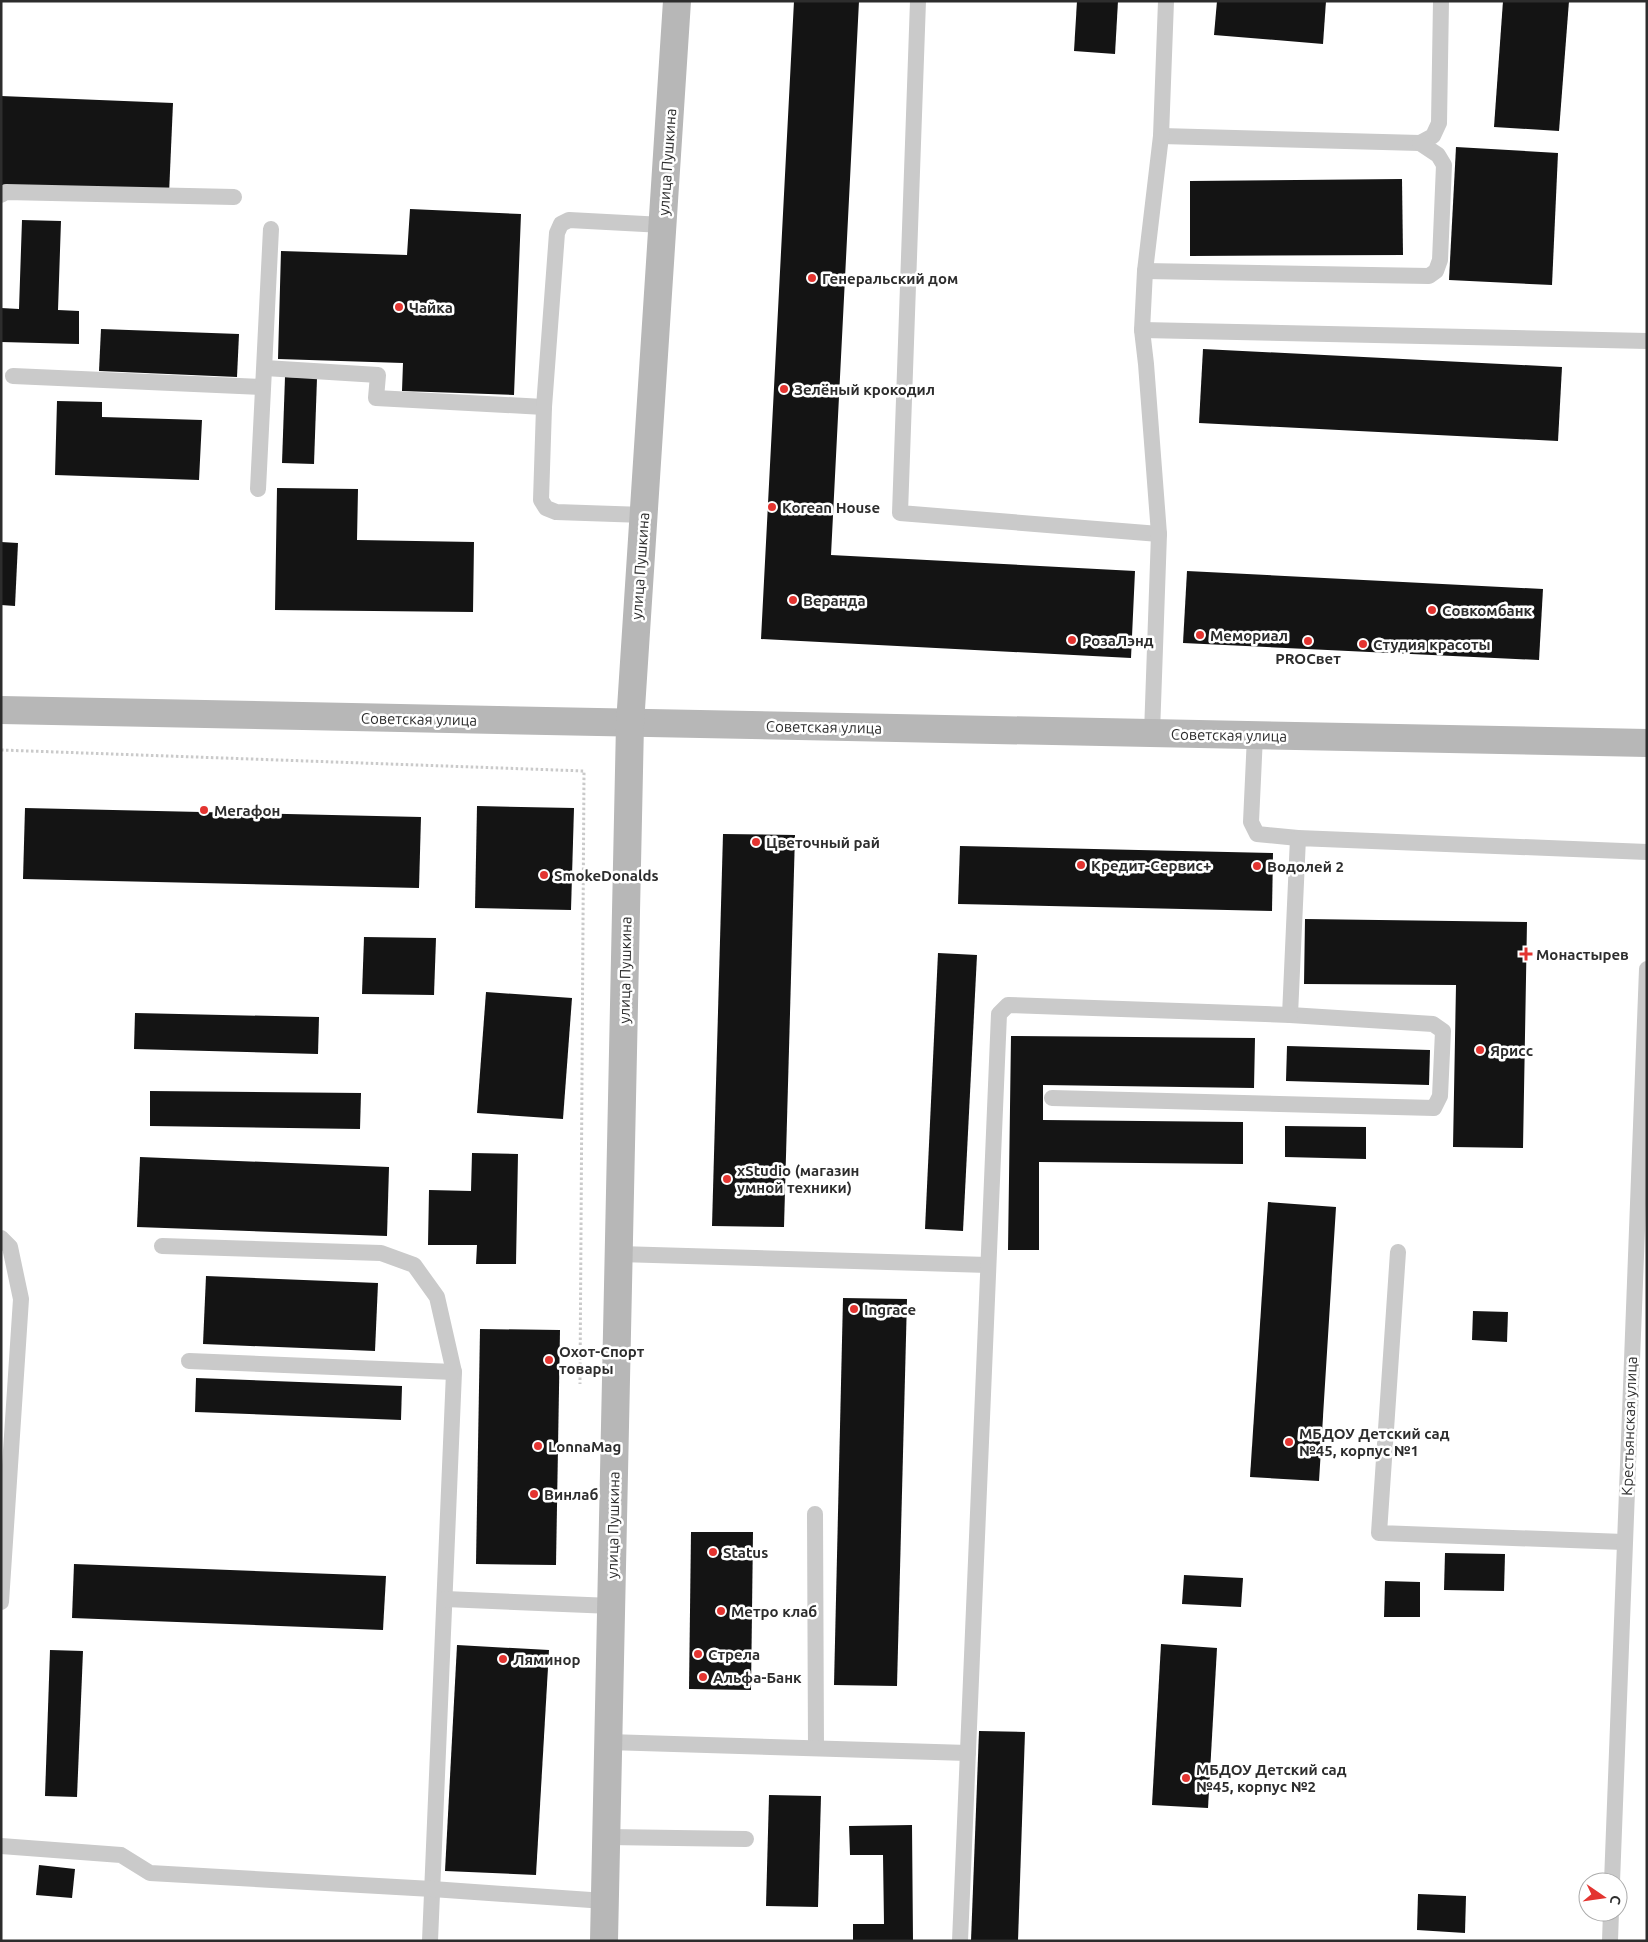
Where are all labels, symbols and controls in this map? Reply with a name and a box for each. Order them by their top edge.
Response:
street label: улица Пушкина [655,108,679,216]
place label: Генеральский дом [822,270,958,287]
marker: Генеральский дом [806,272,818,284]
place label: Чайка [409,299,453,316]
marker: Чайка [393,301,405,313]
place label: Зелёный крокодил [794,381,935,398]
marker: Зелёный крокодил [778,383,790,395]
place label: Korean House [782,499,880,516]
marker: Korean House [766,501,778,513]
street label: улица Пушкина [628,512,652,620]
place label: Веранда [803,592,866,609]
marker: Веранда [787,594,799,606]
place label: Совкомбанк [1442,602,1533,619]
marker: Совкомбанк [1426,604,1438,616]
place label: Мемориал [1210,627,1288,644]
marker: Мемориал [1194,629,1206,641]
place label: РозаЛэнд [1082,632,1154,649]
marker: РозаЛэнд [1066,634,1078,646]
marker: PROСвет [1302,635,1314,647]
place label: Студия красоты [1373,636,1491,653]
marker: Студия красоты [1357,638,1369,650]
place label: PROСвет [1275,650,1341,667]
street label: Советская улица [361,709,477,729]
street label: Советская улица [766,717,882,737]
street label: Советская улица [1171,725,1287,745]
place label: Мегафон [214,802,280,819]
marker: Мегафон [198,804,210,816]
place label: Цветочный рай [766,834,880,851]
marker: Цветочный рай [750,836,762,848]
place label: Кредит-Сервис+ [1091,857,1211,874]
place label: Водолей 2 [1267,858,1344,875]
marker: Кредит-Сервис+ [1075,859,1087,871]
marker: Водолей 2 [1251,860,1263,872]
place label: SmokeDonalds [554,867,659,884]
marker: SmokeDonalds [538,869,550,881]
street label: улица Пушкина [616,916,634,1024]
place label: Монастырев [1536,946,1629,963]
marker: Монастырев [1520,948,1532,960]
place label: Ярисс [1490,1042,1533,1059]
marker: Ярисс [1474,1044,1486,1056]
place label: xStudio (магазин умной техники) [737,1162,859,1196]
marker: xStudio (магазин умной техники) [721,1173,733,1185]
place label: Ingrace [864,1301,916,1318]
marker: Ingrace [848,1303,860,1315]
place label: Охот-Спорт товары [559,1343,645,1377]
marker: Охот-Спорт товары [543,1354,555,1366]
street label: Крестьянская улица [1618,1356,1640,1496]
place label: МБДОУ Детский сад №45, корпус №1 [1299,1425,1450,1459]
marker: МБДОУ Детский сад №45, корпус №1 [1283,1436,1295,1448]
place label: LonnaMag [548,1438,621,1455]
marker: LonnaMag [532,1440,544,1452]
street label: улица Пушкина [604,1471,622,1579]
place label: Винлаб [544,1486,598,1503]
marker: Винлаб [528,1488,540,1500]
place label: Status [723,1544,768,1561]
marker: Status [707,1546,719,1558]
place label: Метро клаб [731,1603,817,1620]
marker: Метро клаб [715,1605,727,1617]
place label: Стрела [708,1646,760,1663]
marker: Стрела [692,1648,704,1660]
place label: Ляминор [513,1651,580,1668]
marker: Ляминор [497,1653,509,1665]
place label: Альфа-Банк [713,1669,802,1686]
marker: Альфа-Банк [697,1671,709,1683]
place label: МБДОУ Детский сад №45, корпус №2 [1196,1761,1347,1795]
marker: МБДОУ Детский сад №45, корпус №2 [1180,1772,1192,1784]
north arrow [1578,1872,1628,1922]
text: С [1607,1894,1624,1906]

